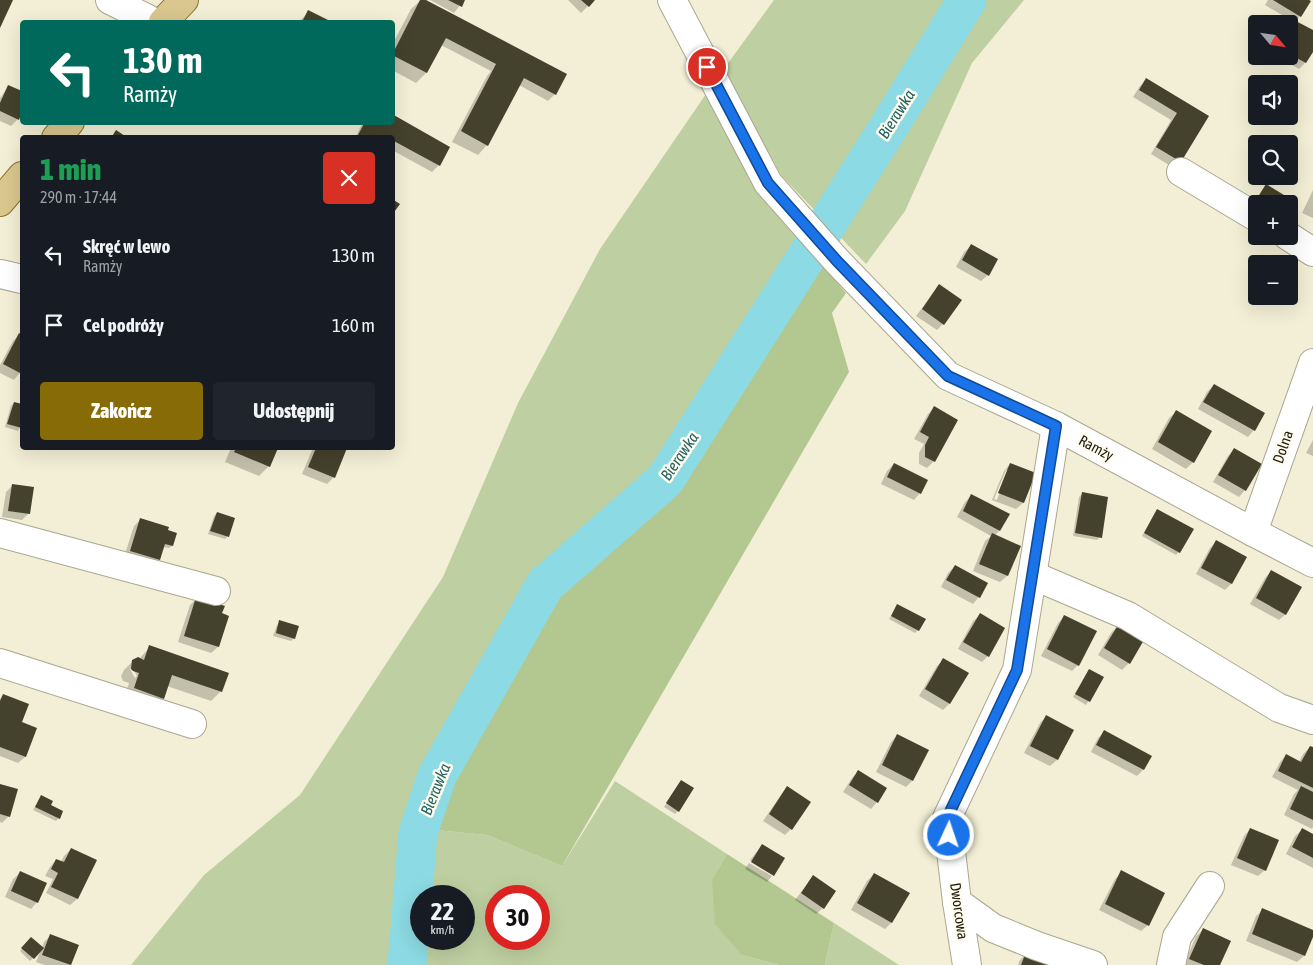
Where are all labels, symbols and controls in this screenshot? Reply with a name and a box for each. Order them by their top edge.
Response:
north arrow [1248,15,1298,65]
map controls [1248,15,1298,305]
icon: left [40,40,105,105]
text: 130 m [123,40,202,80]
pin [686,46,728,88]
icon: arrive [693,53,721,81]
button: sound [1248,75,1298,125]
text: Ramży [123,81,177,107]
water label: Bierawka [874,86,918,142]
button: search [1248,135,1298,185]
text: 1 min [40,152,101,186]
button: close [323,152,375,204]
text: 290 m · 17:44 [40,188,117,206]
button: + [1248,195,1298,245]
text: Skręć w lewo [83,235,170,257]
icon: left [40,241,68,269]
text: 130 m [332,244,375,266]
button: − [1248,255,1298,305]
text: Ramży [83,257,122,275]
icon: arrive [40,311,68,339]
text: Cel podróży [83,314,164,336]
text: 160 m [332,314,375,336]
button: Zakończ [40,382,203,440]
button: Udostępnij [213,382,375,440]
water label: Bierawka [656,428,702,483]
street label: Dolna [1269,428,1296,466]
street label: Ramży [1076,431,1116,464]
water label: Bierawka [417,760,454,817]
position arrow [922,808,974,860]
street label: Dworcowa [947,882,972,940]
speed limit sign: 30 [485,885,550,950]
text: 22 [431,897,454,925]
text: km/h [431,923,454,937]

